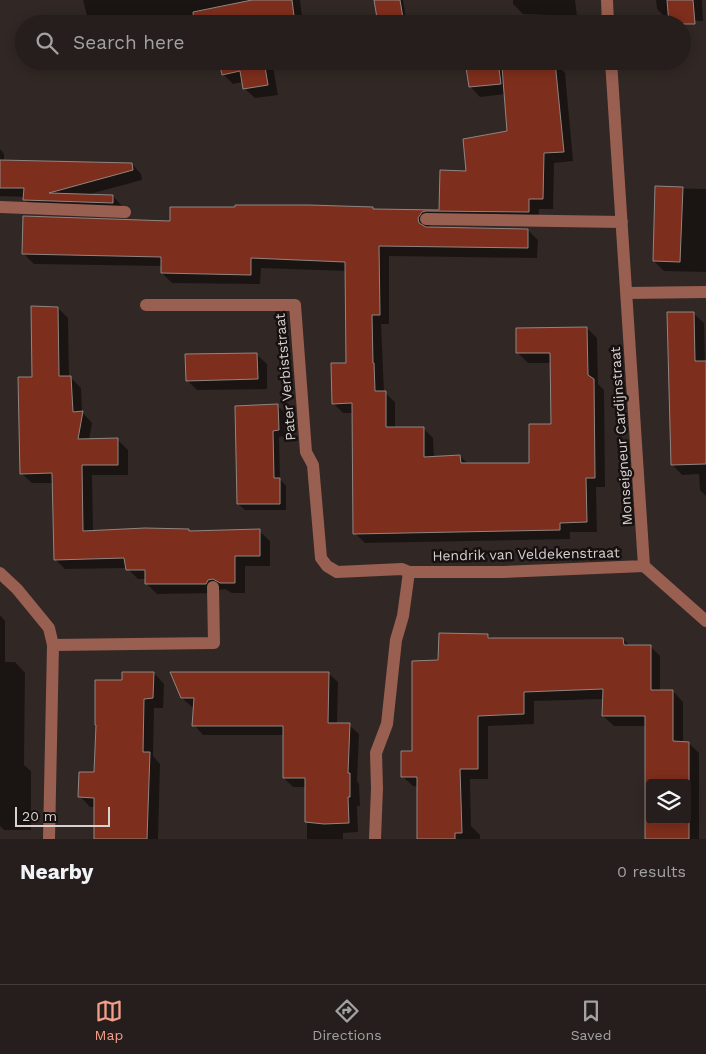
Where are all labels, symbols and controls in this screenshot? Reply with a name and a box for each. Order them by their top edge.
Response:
search box [15,15,691,70]
icon: search [33,29,61,57]
text: Search here [73,31,184,54]
street label: Pater Verbiststraat [271,312,299,441]
street label: Monseigneur Cardijnstraat [607,346,635,526]
street label: Hendrik van Veldekenstraat [432,544,620,564]
map controls [646,779,691,824]
button: layers [646,779,691,824]
scale bar [15,804,110,827]
text: 20 m [22,808,57,824]
text: Nearby [20,859,93,884]
text: 0 results [617,862,686,881]
tab: Map [95,997,123,1043]
tab: Directions [312,997,382,1043]
tab: Saved [571,997,611,1043]

